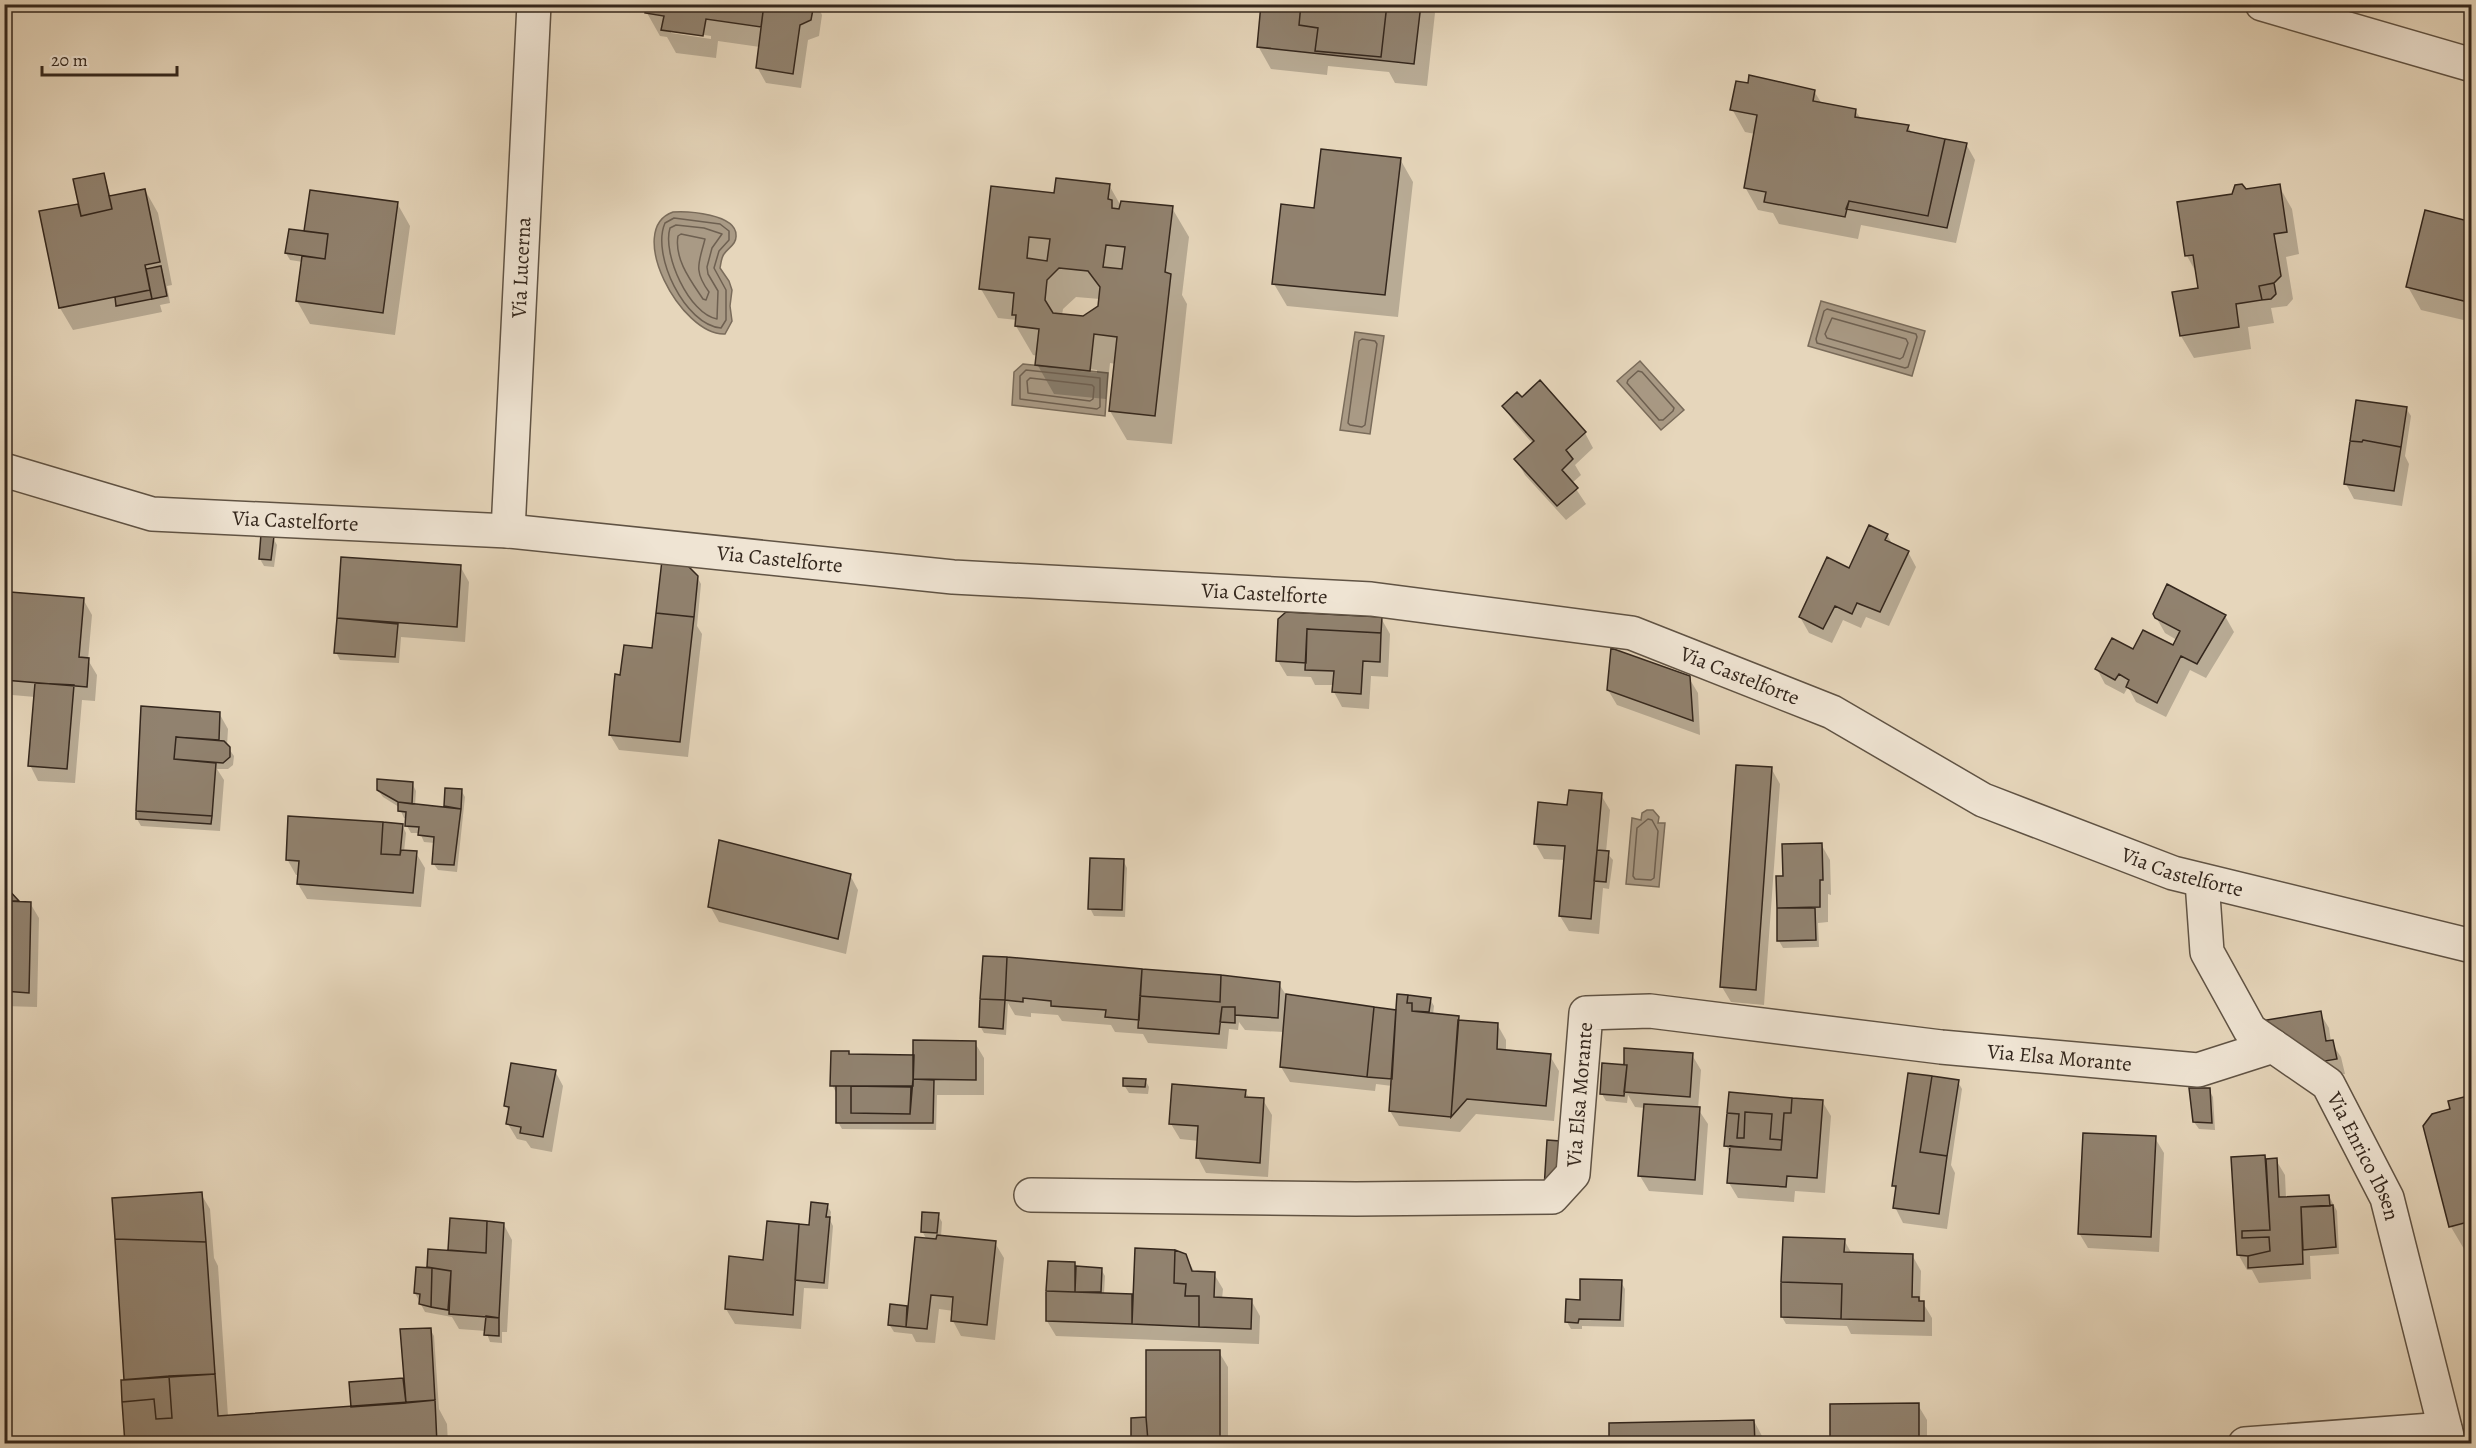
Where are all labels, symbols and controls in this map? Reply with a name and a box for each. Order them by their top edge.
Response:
scale bar [42,39,177,77]
text: 20 m [51,48,88,72]
street label: Via Lucerna [504,216,537,320]
street label: Via Castelforte [231,504,359,538]
street label: Via Castelforte [715,539,844,580]
street label: Via Castelforte [1200,576,1328,611]
street label: Via Castelforte [1675,639,1804,712]
street label: Via Castelforte [2116,840,2246,904]
street label: Via Elsa Morante [1560,1021,1599,1169]
street label: Via Elsa Morante [1985,1037,2133,1078]
street label: Via Enrico Ibsen [2320,1086,2406,1223]

